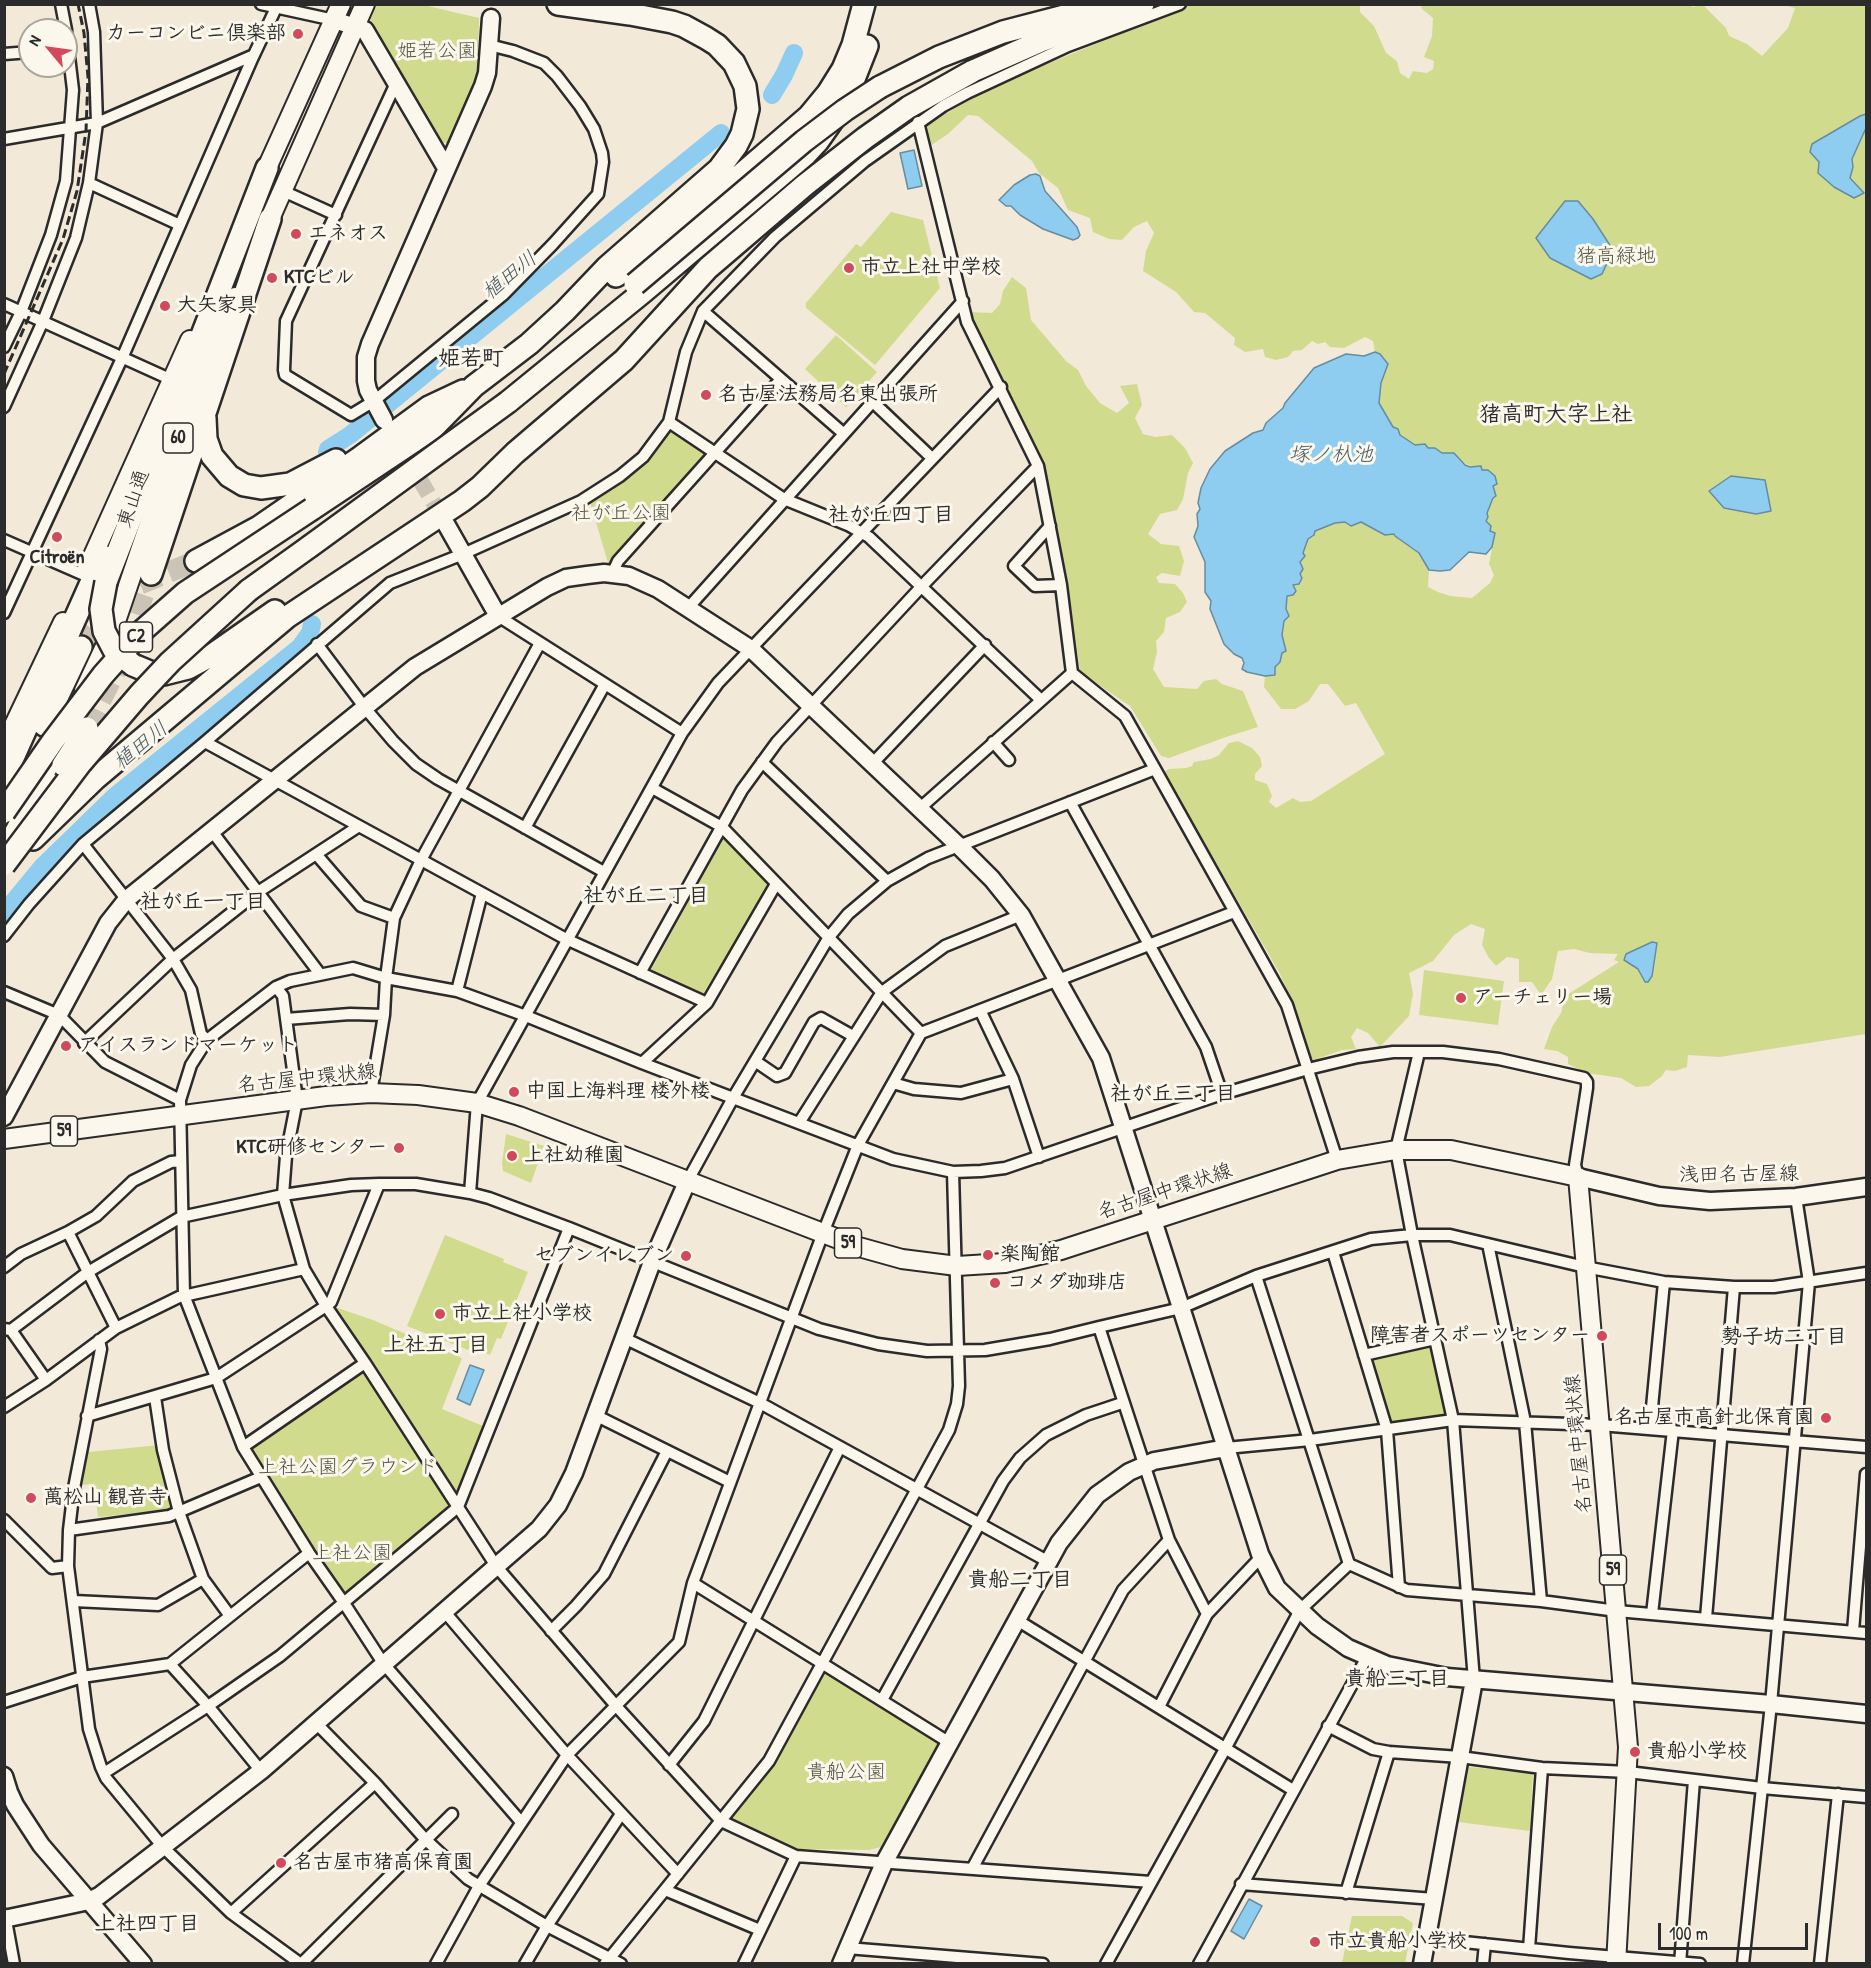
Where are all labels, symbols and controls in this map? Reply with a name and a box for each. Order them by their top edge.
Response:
north arrow [18,18,78,78]
place label: カーコンビニ倶楽部 [106,22,286,46]
marker: カーコンビニ倶楽部 [291,27,305,41]
text: N [22,31,46,49]
park label: 姫若公園 [397,40,477,64]
place label: エネオス [308,222,388,246]
marker: エネオス [289,227,303,241]
park label: 猪高緑地 [1576,245,1656,269]
water label: 植田川 [478,246,542,306]
place label: 市立上社中学校 [861,256,1001,280]
marker: 市立上社中学校 [842,261,856,275]
place label: KTCビル [284,266,355,290]
marker: KTCビル [265,271,279,285]
place label: 大矢家具 [177,294,257,318]
marker: 大矢家具 [158,299,172,313]
district label: 姫若町 [438,346,504,372]
place label: 名古屋法務局名東出張所 [718,383,938,407]
marker: 名古屋法務局名東出張所 [699,388,713,402]
district label: 猪高町大字上社 [1479,402,1633,428]
road number: 60 [163,423,193,453]
water label: 塚ノ杁池 [1289,442,1373,468]
street label: 東山通 [113,467,155,531]
park label: 社が丘公園 [571,502,671,526]
district label: 社が丘四丁目 [828,502,954,528]
marker: Citroën [50,530,64,544]
place label: Citroën [29,546,85,570]
road number: C2 [120,622,152,652]
water label: 植田川 [109,716,173,776]
district label: 社が丘二丁目 [583,883,709,909]
district label: 社が丘一丁目 [140,889,266,915]
place label: アーチェリー場 [1473,986,1612,1010]
marker: アーチェリー場 [1454,991,1468,1005]
place label: アイスランドマーケット [78,1034,298,1058]
marker: アイスランドマーケット [59,1039,73,1053]
street label: 名古屋中環状線 [236,1060,378,1098]
place label: 中国上海料理 楼外楼 [526,1080,711,1104]
district label: 社が丘三丁目 [1110,1081,1236,1107]
marker: 中国上海料理 楼外楼 [507,1085,521,1099]
road number: 59 [50,1116,78,1146]
place label: KTC研修センター [236,1136,387,1160]
marker: KTC研修センター [392,1141,406,1155]
place label: 上社幼稚園 [524,1144,624,1168]
marker: 上社幼稚園 [505,1149,519,1163]
street label: 名古屋中環状線 [1095,1159,1235,1225]
street label: 浅田名古屋線 [1679,1162,1799,1188]
road number: 59 [834,1228,862,1258]
place label: 楽陶館 [1000,1243,1060,1267]
place label: セブンイレブン [534,1244,674,1268]
marker: 楽陶館 [981,1248,995,1262]
marker: セブンイレブン [679,1249,693,1263]
place label: コメダ珈琲店 [1007,1271,1127,1295]
marker: コメダ珈琲店 [988,1276,1002,1290]
place label: 市立上社小学校 [452,1302,592,1326]
marker: 市立上社小学校 [433,1307,447,1321]
place label: 障害者スポーツセンター [1370,1324,1590,1348]
district label: 勢子坊二丁目 [1721,1324,1847,1350]
marker: 障害者スポーツセンター [1595,1329,1609,1343]
district label: 上社五丁目 [384,1332,488,1358]
street label: 名古屋中環状線 [1561,1373,1597,1515]
place label: 名古屋市高針北保育園 [1614,1406,1814,1430]
marker: 名古屋市高針北保育園 [1819,1411,1833,1425]
park label: 上社公園グラウンド [258,1456,438,1480]
place label: 萬松山 観音寺 [43,1486,168,1510]
marker: 萬松山 観音寺 [24,1491,38,1505]
park label: 上社公園 [312,1542,392,1566]
road number: 59 [1600,1555,1626,1585]
district label: 貴船二丁目 [968,1567,1072,1593]
district label: 貴船三丁目 [1345,1666,1449,1692]
place label: 貴船小学校 [1647,1740,1747,1764]
marker: 貴船小学校 [1628,1745,1642,1759]
park label: 貴船公園 [806,1761,886,1785]
place label: 名古屋市猪高保育園 [293,1851,473,1875]
marker: 名古屋市猪高保育園 [274,1856,288,1870]
district label: 上社四丁目 [95,1911,199,1937]
scale bar [1661,1911,1811,1949]
text: 100 m [1669,1921,1708,1946]
place label: 市立貴船小学校 [1327,1930,1467,1954]
marker: 市立貴船小学校 [1308,1935,1322,1949]

